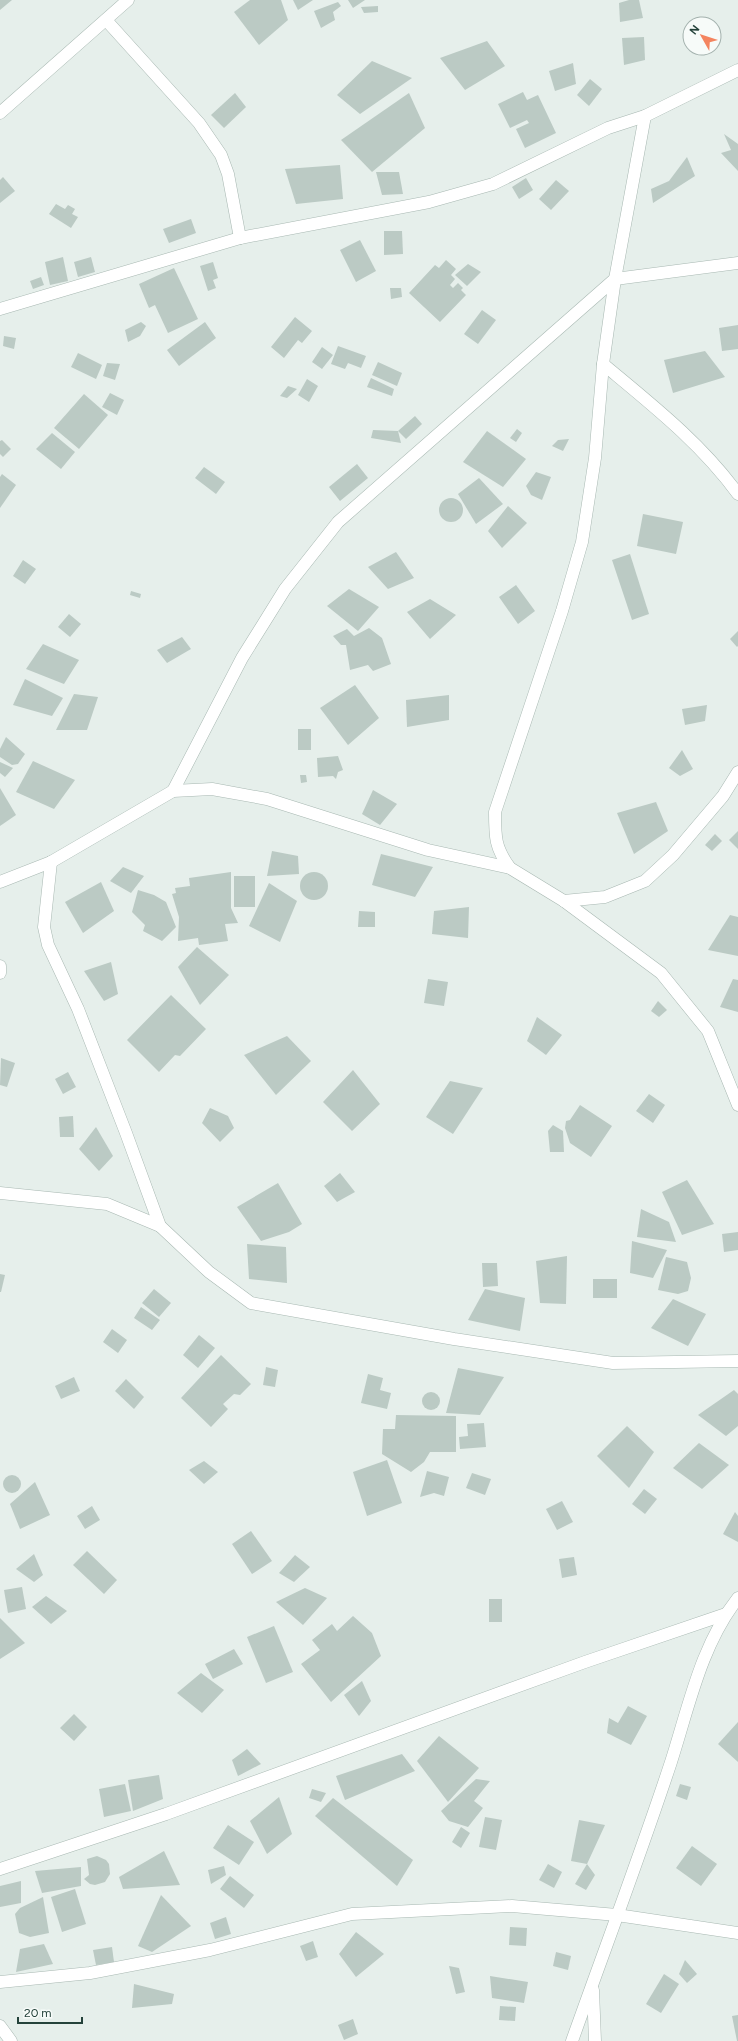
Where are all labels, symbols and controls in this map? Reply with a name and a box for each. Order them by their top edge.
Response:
north arrow [682,16,722,56]
text: N [687,23,702,37]
scale bar [18,1999,82,2025]
text: 20 m [24,2006,52,2020]

